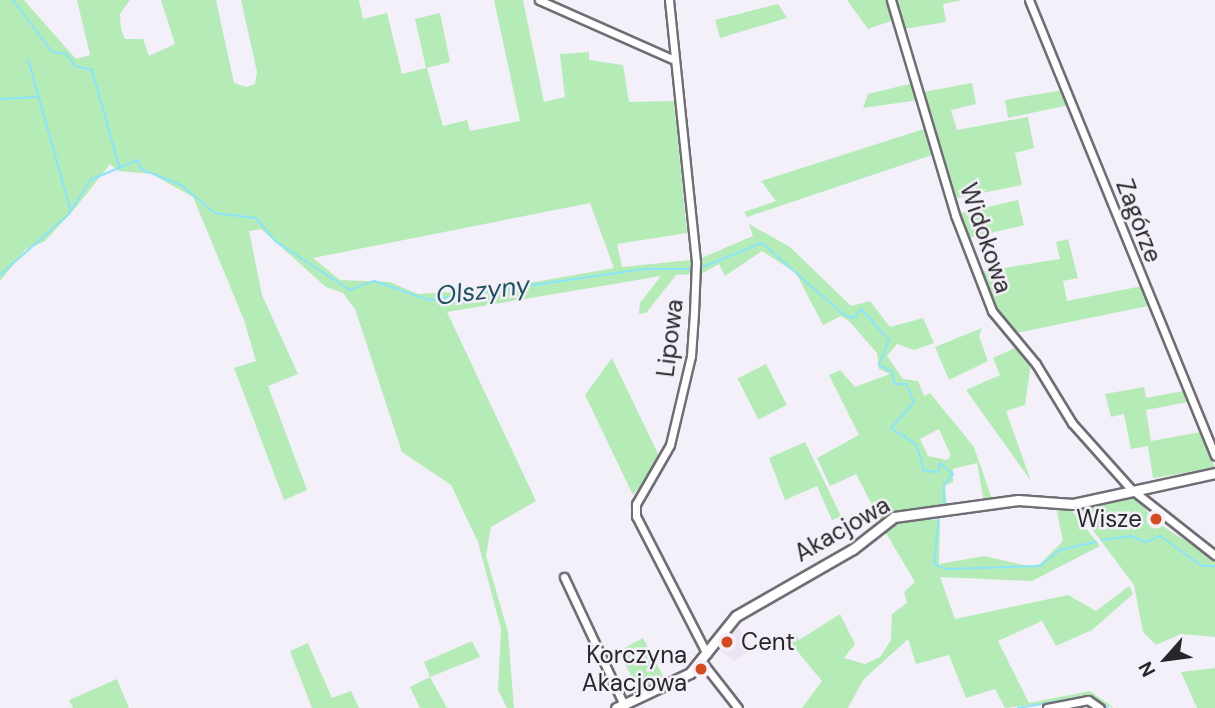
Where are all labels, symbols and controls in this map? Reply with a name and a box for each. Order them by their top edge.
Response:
street label: Zagórze [1110,175,1168,267]
street label: Widokowa [954,179,1018,297]
water label: Olszyny [434,270,532,312]
street label: Lipowa [651,297,689,379]
street label: Akacjowa [789,490,895,568]
place label: Wisze [1076,505,1142,533]
marker: Wisze [1148,511,1164,527]
north arrow [1131,624,1201,694]
place label: Cent [741,628,795,656]
marker: Cent [719,634,735,650]
place label: Korczyna Akacjowa [582,641,687,697]
text: N [1133,657,1161,681]
marker: Korczyna Akacjowa [693,661,709,677]

